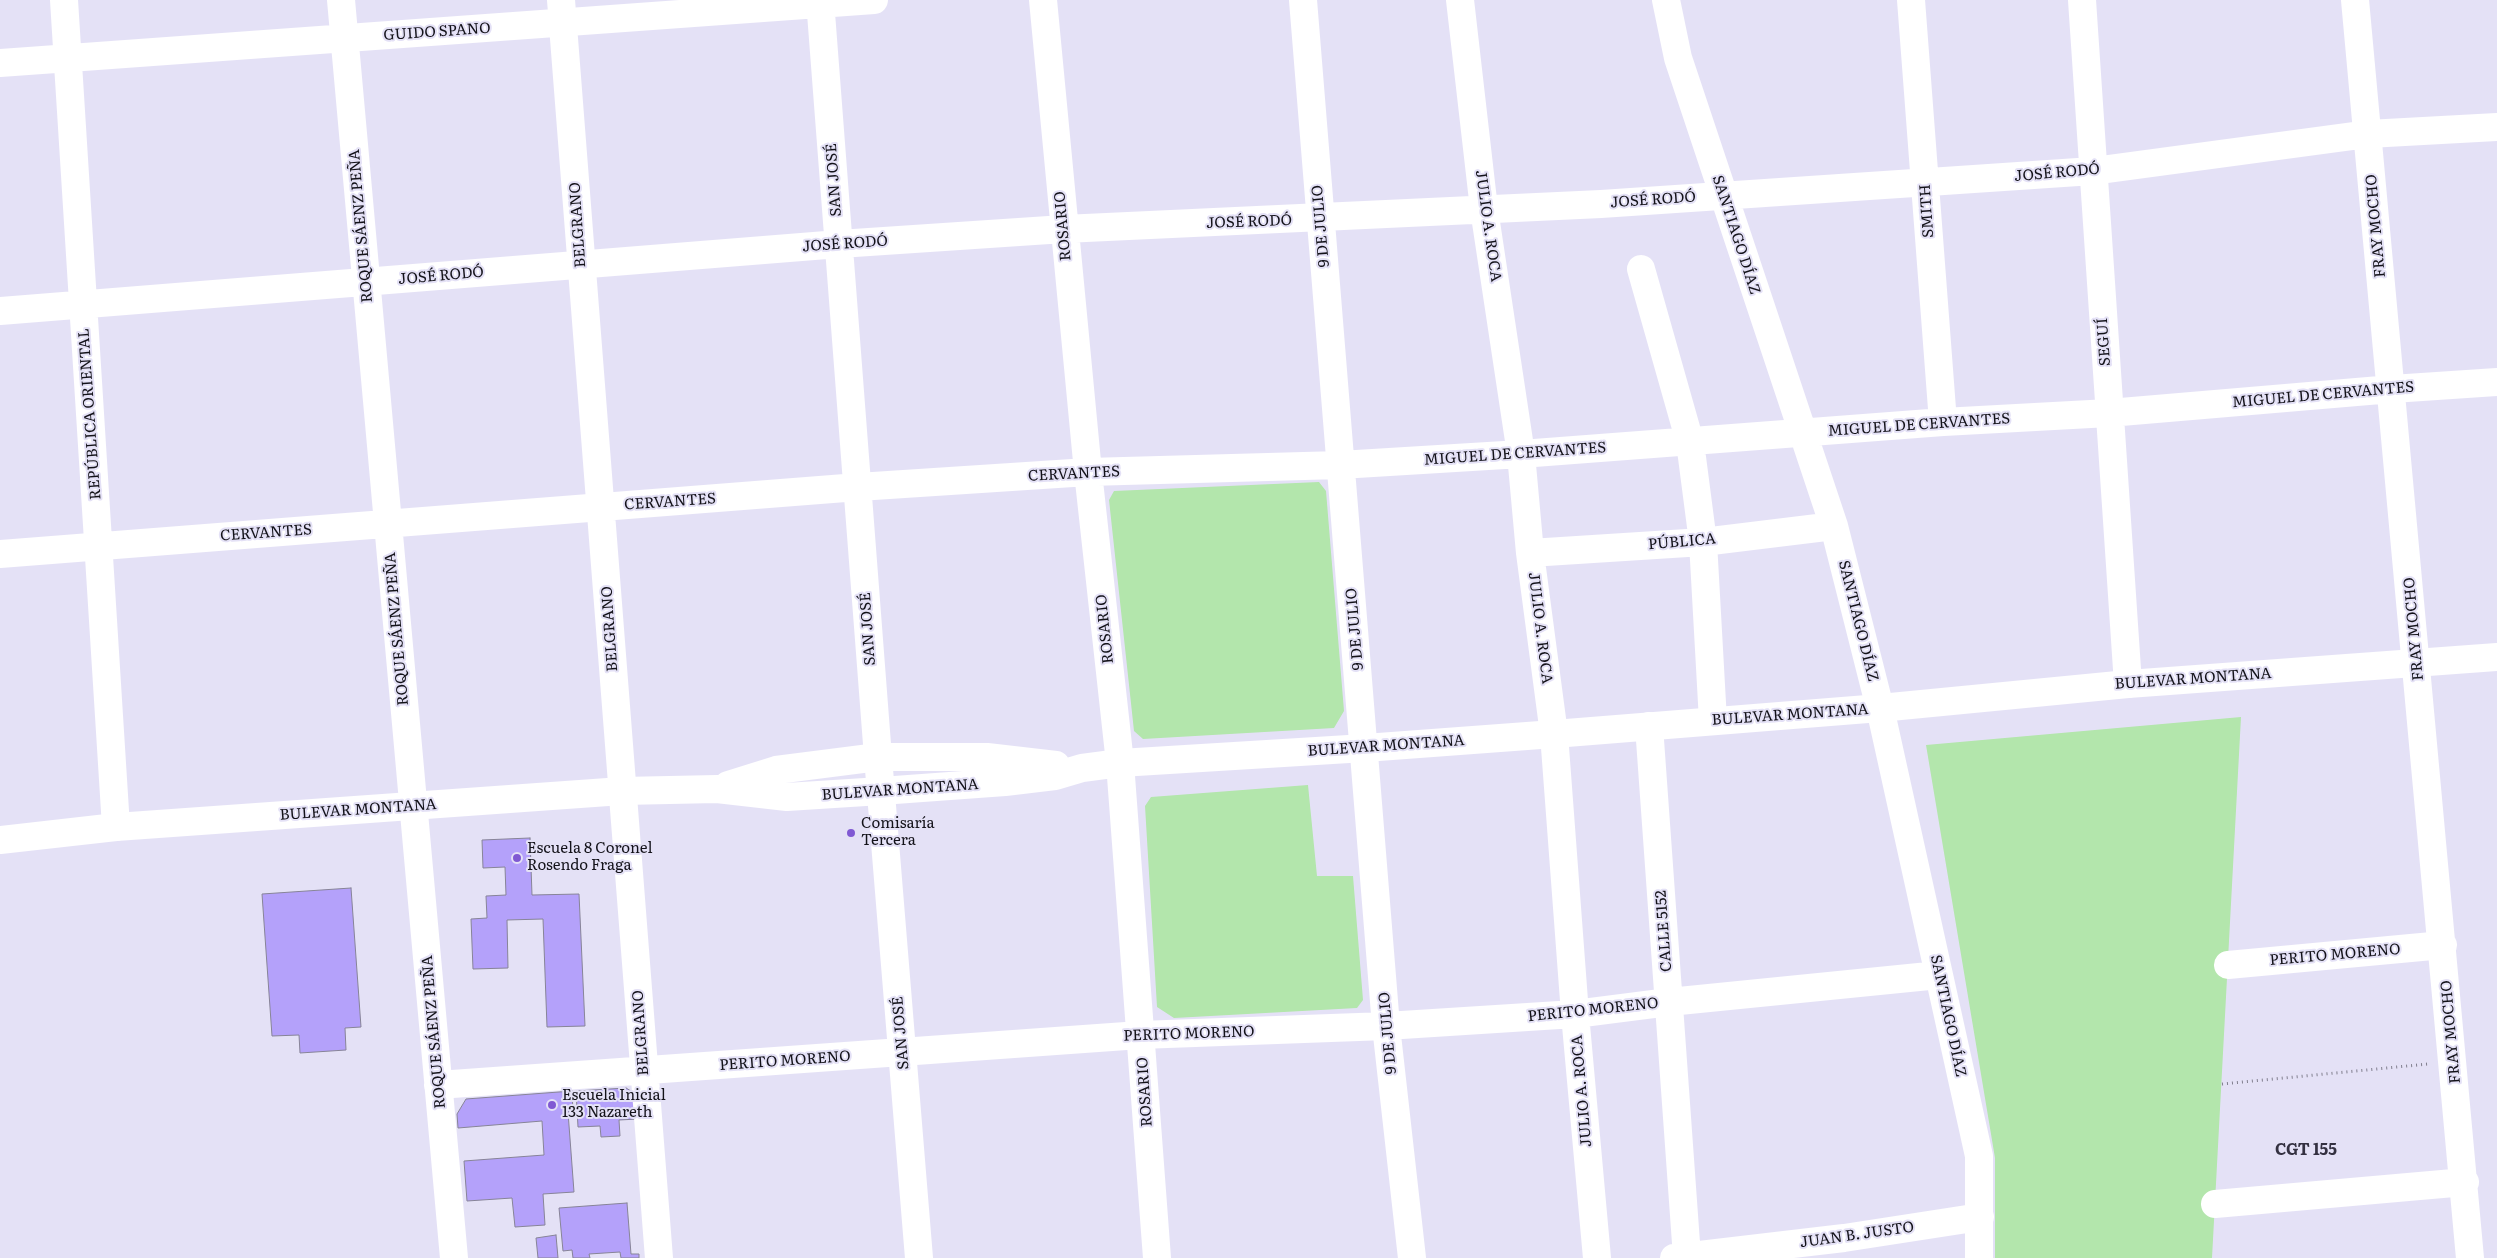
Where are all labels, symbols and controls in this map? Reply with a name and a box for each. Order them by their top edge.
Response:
street label: GUIDO SPANO [383,19,491,45]
street label: SAN JOSÉ [822,143,846,217]
street label: ROQUE SÁENZ PEÑA [345,149,377,303]
street label: JOSÉ RODÓ [2013,160,2101,186]
street label: JULIO A. ROCA [1471,169,1505,283]
street label: SANTIAGO DÍAZ [1708,173,1764,297]
street label: FRAY MOCHO [2363,173,2389,279]
street label: BELGRANO [566,182,590,268]
street label: 9 DE JULIO [1308,184,1334,268]
street label: SMITH [1916,184,1938,238]
street label: JOSÉ RODÓ [1610,188,1696,212]
street label: ROSARIO [1051,190,1075,262]
street label: JOSÉ RODÓ [1206,212,1292,232]
street label: JOSÉ RODÓ [802,232,888,256]
street label: JOSÉ RODÓ [397,263,485,289]
street label: SEGUÍ [2093,317,2115,367]
street label: REPÚBLICA ORIENTAL [75,328,105,500]
street label: MIGUEL DE CERVANTES [2231,378,2415,412]
street label: MIGUEL DE CERVANTES [1827,410,2011,440]
street label: MIGUEL DE CERVANTES [1423,439,1607,469]
street label: CERVANTES [1028,463,1120,485]
street label: CERVANTES [624,490,716,514]
street label: CERVANTES [220,521,312,545]
street label: PÚBLICA [1647,530,1717,554]
street label: ROQUE SÁENZ PEÑA [381,552,413,706]
street label: SANTIAGO DÍAZ [1834,559,1882,683]
street label: JULIO A. ROCA [1524,571,1556,685]
street label: FRAY MOCHO [2401,576,2427,682]
street label: BELGRANO [598,586,622,672]
street label: 9 DE JULIO [1342,587,1368,671]
street label: SAN JOSÉ [856,592,880,666]
street label: ROSARIO [1092,593,1118,665]
street label: BULEVAR MONTANA [2114,665,2272,693]
street label: BULEVAR MONTANA [1711,701,1869,729]
street label: BULEVAR MONTANA [1307,732,1465,760]
street label: BULEVAR MONTANA [821,776,979,804]
street label: BULEVAR MONTANA [279,796,437,824]
place label: Comisaría Tercera [861,815,935,850]
marker: Comisaría Tercera [845,827,857,839]
place label: Escuela 8 Coronel Rosendo Fraga [527,840,652,875]
marker: Escuela 8 Coronel Rosendo Fraga [511,852,523,864]
street label: CALLE 5152 [1652,890,1676,972]
street label: PERITO MORENO [2269,940,2401,970]
street label: SANTIAGO DÍAZ [1926,953,1970,1079]
street label: ROQUE SÁENZ PEÑA [418,955,450,1109]
street label: FRAY MOCHO [2438,979,2464,1085]
street label: BELGRANO [629,990,653,1076]
street label: 9 DE JULIO [1375,991,1401,1075]
street label: PERITO MORENO [1527,994,1659,1026]
street label: SAN JOSÉ [889,996,913,1070]
street label: PERITO MORENO [1123,1023,1255,1045]
street label: JULIO A. ROCA [1568,1034,1596,1148]
street label: PERITO MORENO [719,1047,851,1075]
street label: ROSARIO [1134,1057,1156,1127]
place label: Escuela Inicial 133 Nazareth [562,1087,666,1122]
marker: Escuela Inicial 133 Nazareth [546,1099,558,1111]
district label: CGT 155 [2275,1140,2337,1160]
street label: JUAN B. JUSTO [1799,1218,1915,1252]

